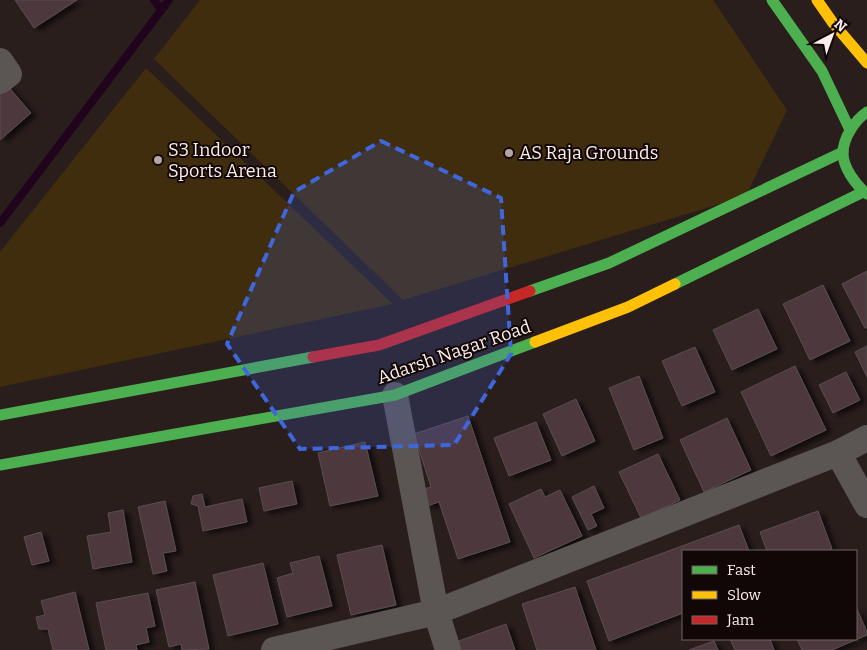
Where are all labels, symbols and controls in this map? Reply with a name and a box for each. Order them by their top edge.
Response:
north arrow [807,10,857,60]
text: N [831,16,850,36]
place label: S3 Indoor Sports Arena [168,139,277,182]
place label: AS Raja Grounds [519,142,658,164]
marker: AS Raja Grounds [503,147,515,159]
marker: S3 Indoor Sports Arena [152,154,164,166]
street label: Adarsh Nagar Road [374,315,534,389]
legend [682,550,857,640]
text: Fast [727,561,756,579]
text: Slow [727,586,762,604]
text: Jam [726,611,755,629]

